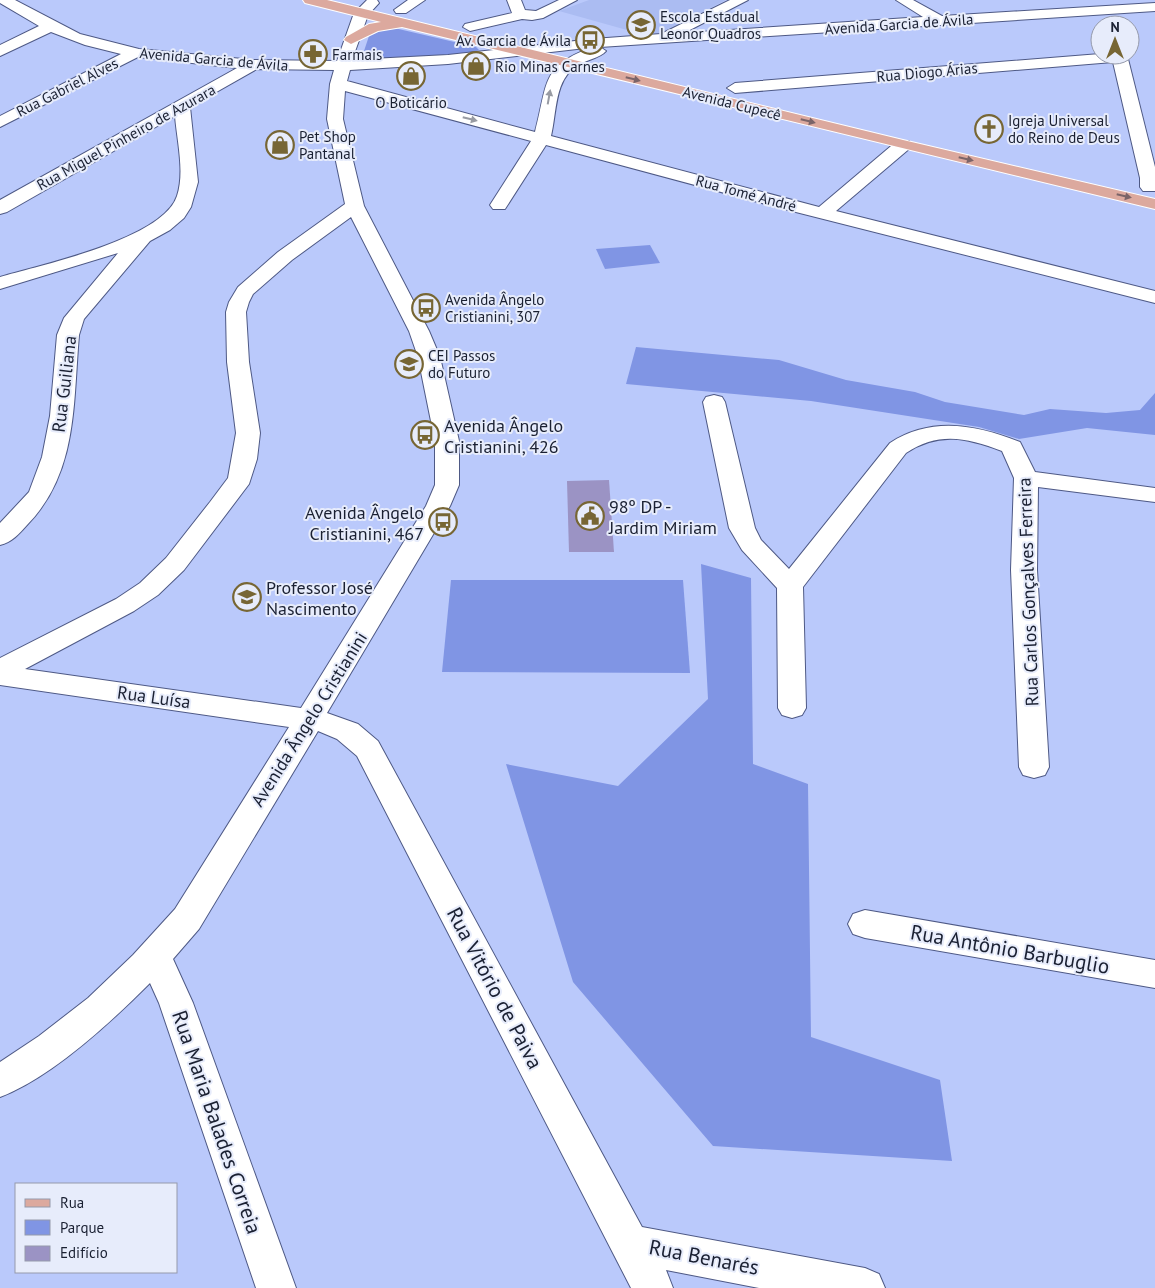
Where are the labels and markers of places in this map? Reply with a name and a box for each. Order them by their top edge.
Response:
place label: Escola Estadual Leonor Quadros [660,7,761,43]
school or university icon: Escola Estadual Leonor Quadros [626,10,656,40]
bus stop icon: Av. Garcia de Ávila [575,25,605,55]
place label: Av. Garcia de Ávila [456,31,571,50]
pharmacy icon: Farmais [298,39,328,69]
place label: Farmais [332,45,382,64]
shop icon: Rio Minas Carnes [461,51,491,81]
place label: Rio Minas Carnes [495,57,605,76]
shop icon: O Boticário [396,61,426,91]
place label: O Boticário [375,93,447,112]
place label: Igreja Universal do Reino de Deus [1008,111,1120,147]
church icon: Igreja Universal do Reino de Deus [974,114,1004,144]
place label: Pet Shop Pantanal [299,127,356,163]
shop icon: Pet Shop Pantanal [265,130,295,160]
place label: Avenida Ângelo Cristianini, 307 [445,290,544,326]
bus stop icon: Avenida Ângelo Cristianini, 307 [411,293,441,323]
place label: CEI Passos do Futuro [428,346,495,382]
school or university icon: CEI Passos do Futuro [394,349,424,379]
place label: Avenida Ângelo Cristianini, 426 [444,414,563,458]
bus stop icon: Avenida Ângelo Cristianini, 426 [410,420,440,450]
place label: 98º DP - Jardim Miriam [608,495,717,539]
place label: Avenida Ângelo Cristianini, 467 [305,501,424,545]
public building icon: 98º DP - Jardim Miriam [575,501,605,531]
bus stop icon: Avenida Ângelo Cristianini, 467 [428,507,458,537]
place label: Professor José Nascimento [266,576,373,620]
school or university icon: Professor José Nascimento [232,582,262,612]

